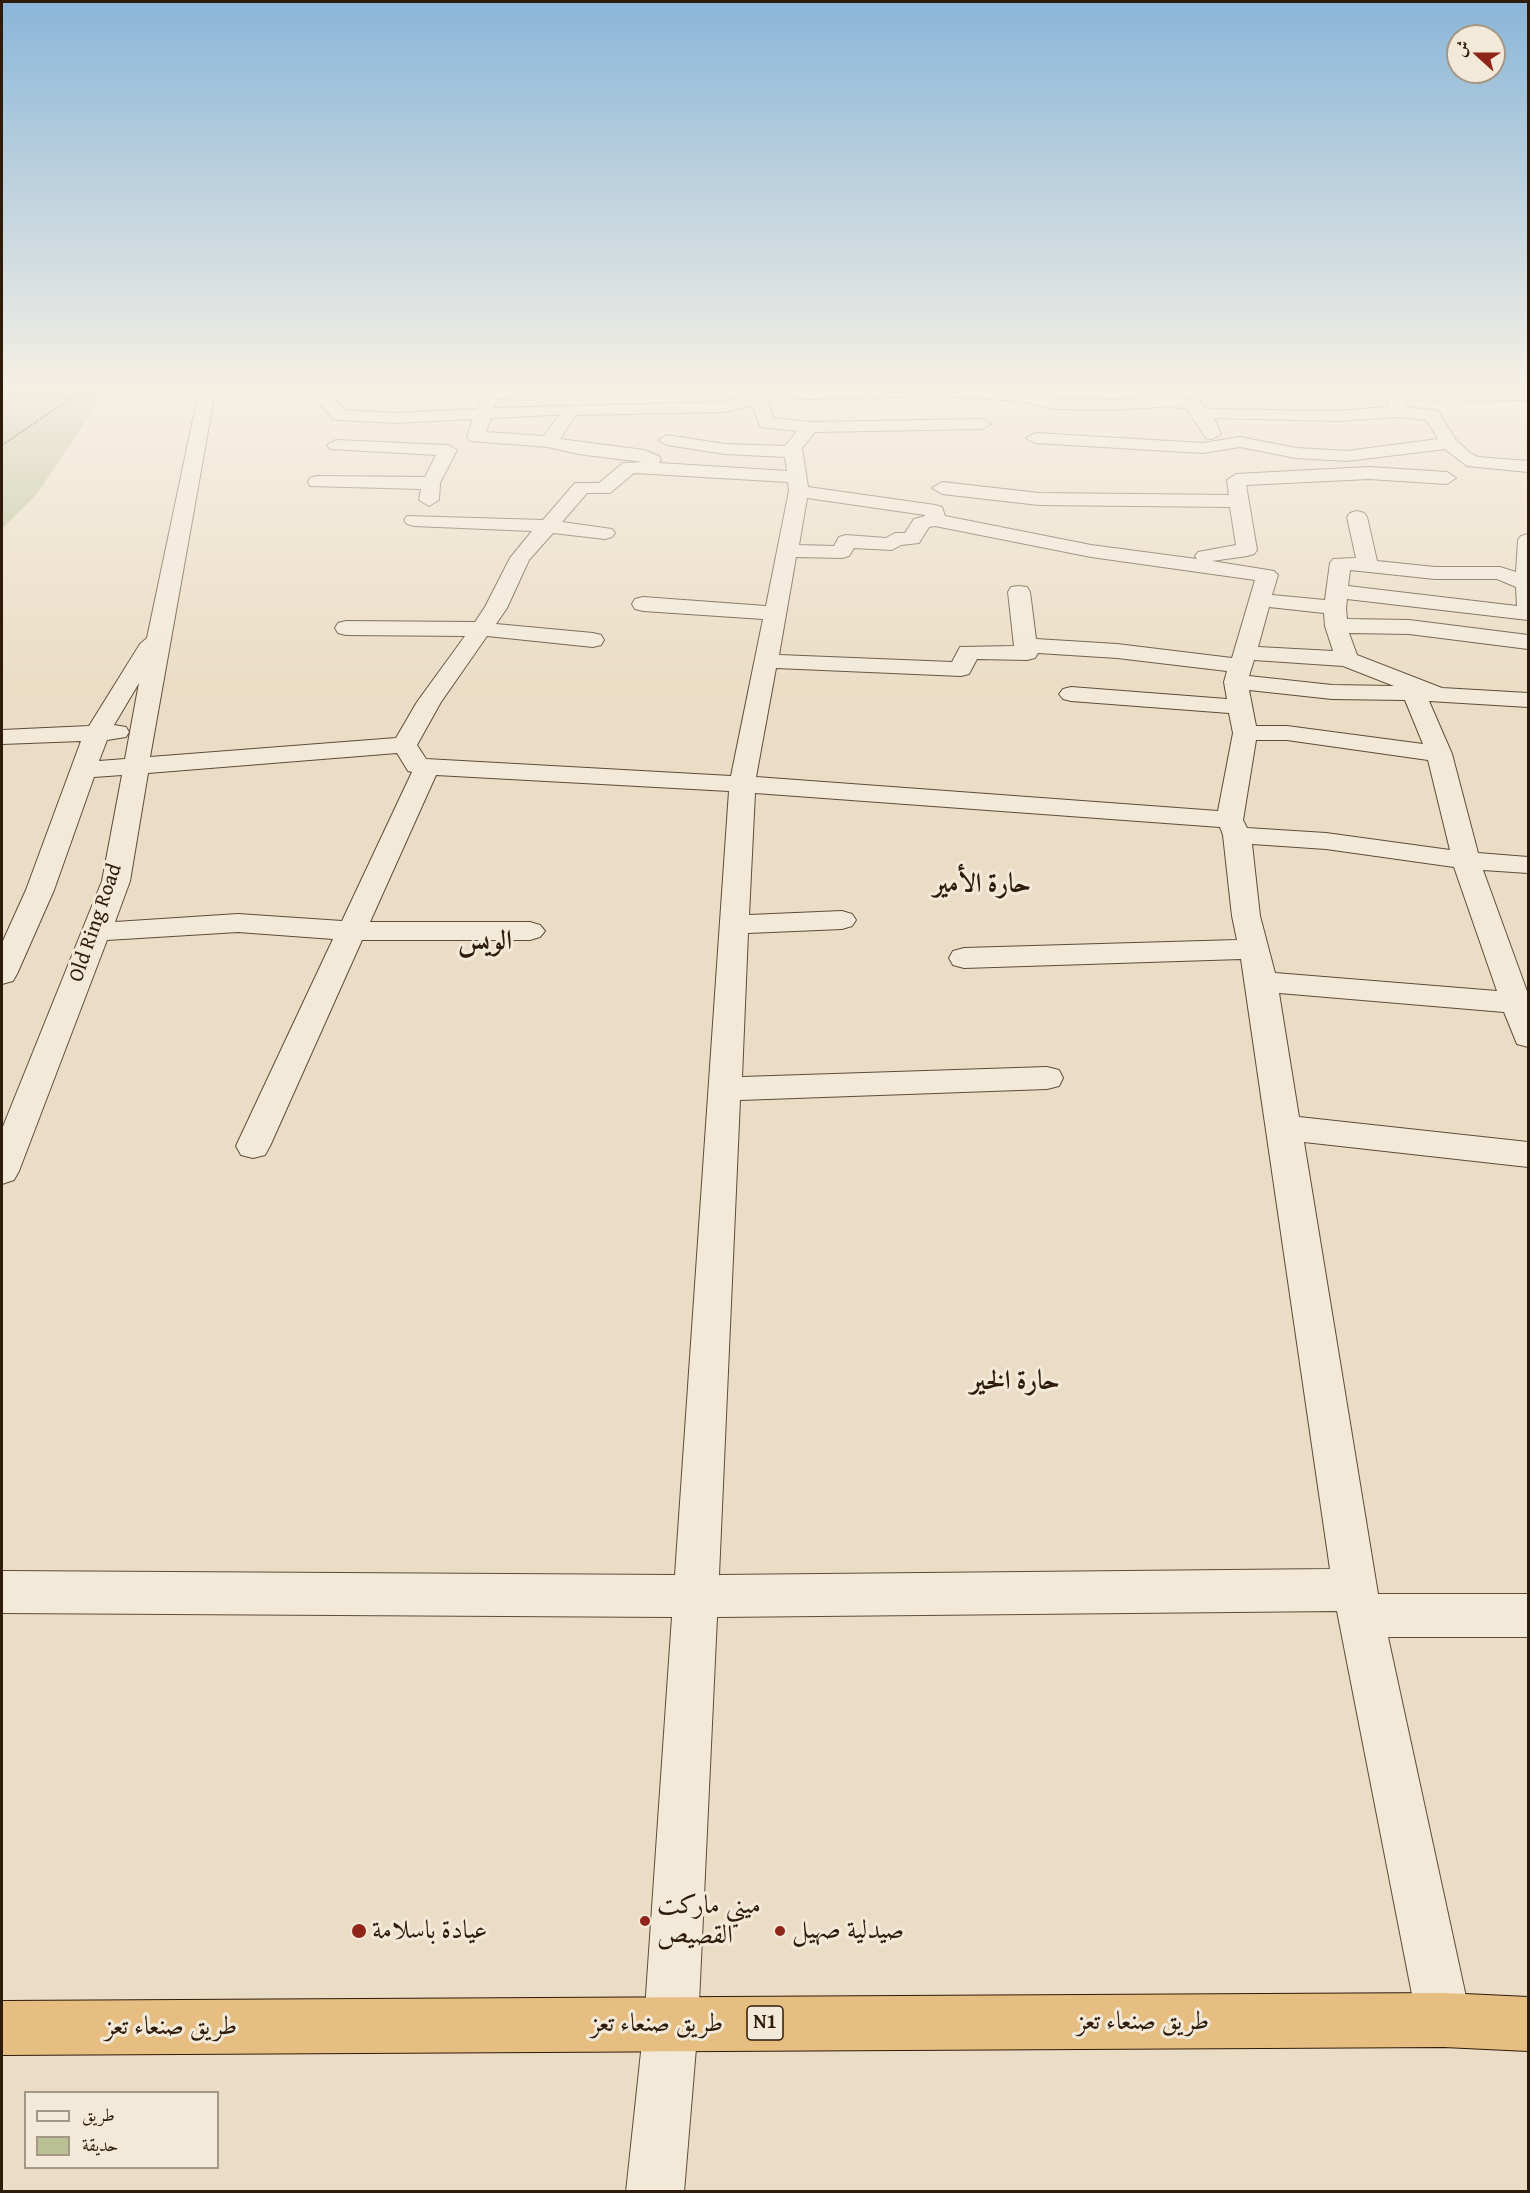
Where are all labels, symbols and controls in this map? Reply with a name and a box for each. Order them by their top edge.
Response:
north arrow [1446,24,1506,84]
text: ش [1447,37,1475,60]
street label: Old Ring Road [64,861,128,985]
district label: حارة الأمير [933,869,1031,901]
district label: الويس [458,926,512,958]
district label: حارة الخير [970,1366,1060,1398]
place label: ميني ماركت القصيص [657,1890,761,1952]
marker: ميني ماركت القصيص [638,1914,652,1928]
place label: عيادة باسلامة [372,1915,487,1947]
place label: صيدلية صهيل [792,1915,904,1947]
marker: عيادة باسلامة [350,1922,368,1940]
marker: صيدلية صهيل [773,1924,787,1938]
road number: N1 [747,2006,783,2040]
street label: طريق صنعاء تعز [1077,2006,1209,2038]
street label: طريق صنعاء تعز [591,2008,723,2040]
street label: طريق صنعاء تعز [105,2011,237,2043]
legend [24,2091,219,2169]
text: طريق [82,2101,115,2128]
text: حديقة [82,2131,118,2158]

